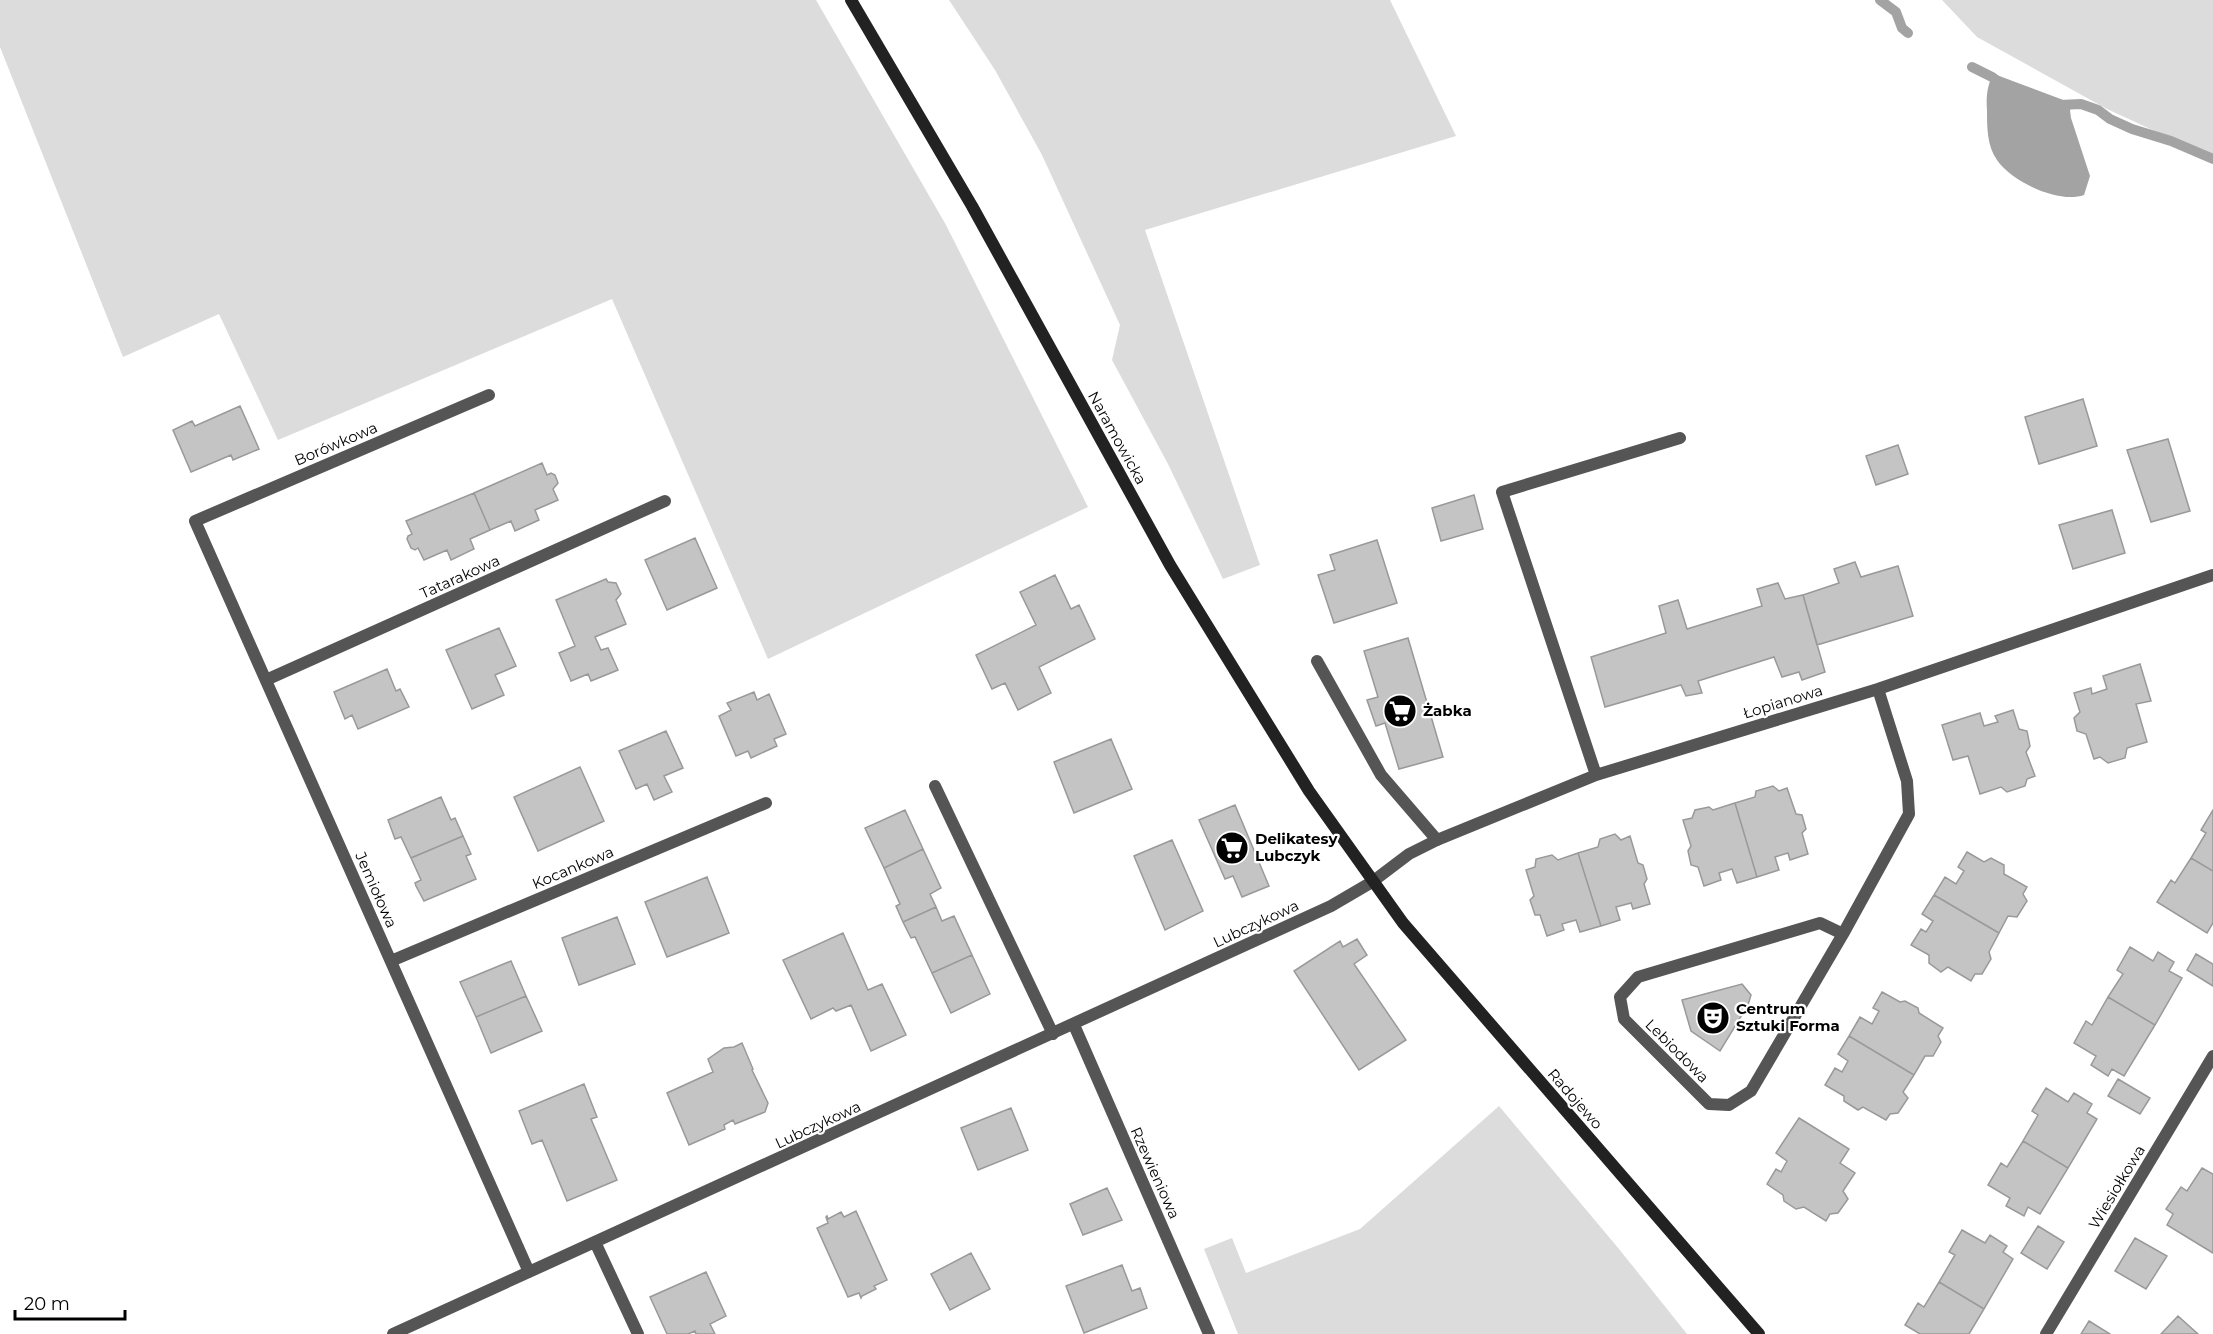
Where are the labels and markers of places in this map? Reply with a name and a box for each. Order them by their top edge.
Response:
supermarket icon: Żabka [1382,693,1418,729]
place label: Żabka [1423,701,1472,720]
place label: Delikatesy Lubczyk [1255,829,1339,865]
supermarket icon: Delikatesy Lubczyk [1214,830,1250,866]
place label: Centrum Sztuki Forma [1736,999,1840,1035]
theatre icon: Centrum Sztuki Forma [1695,1000,1731,1036]

